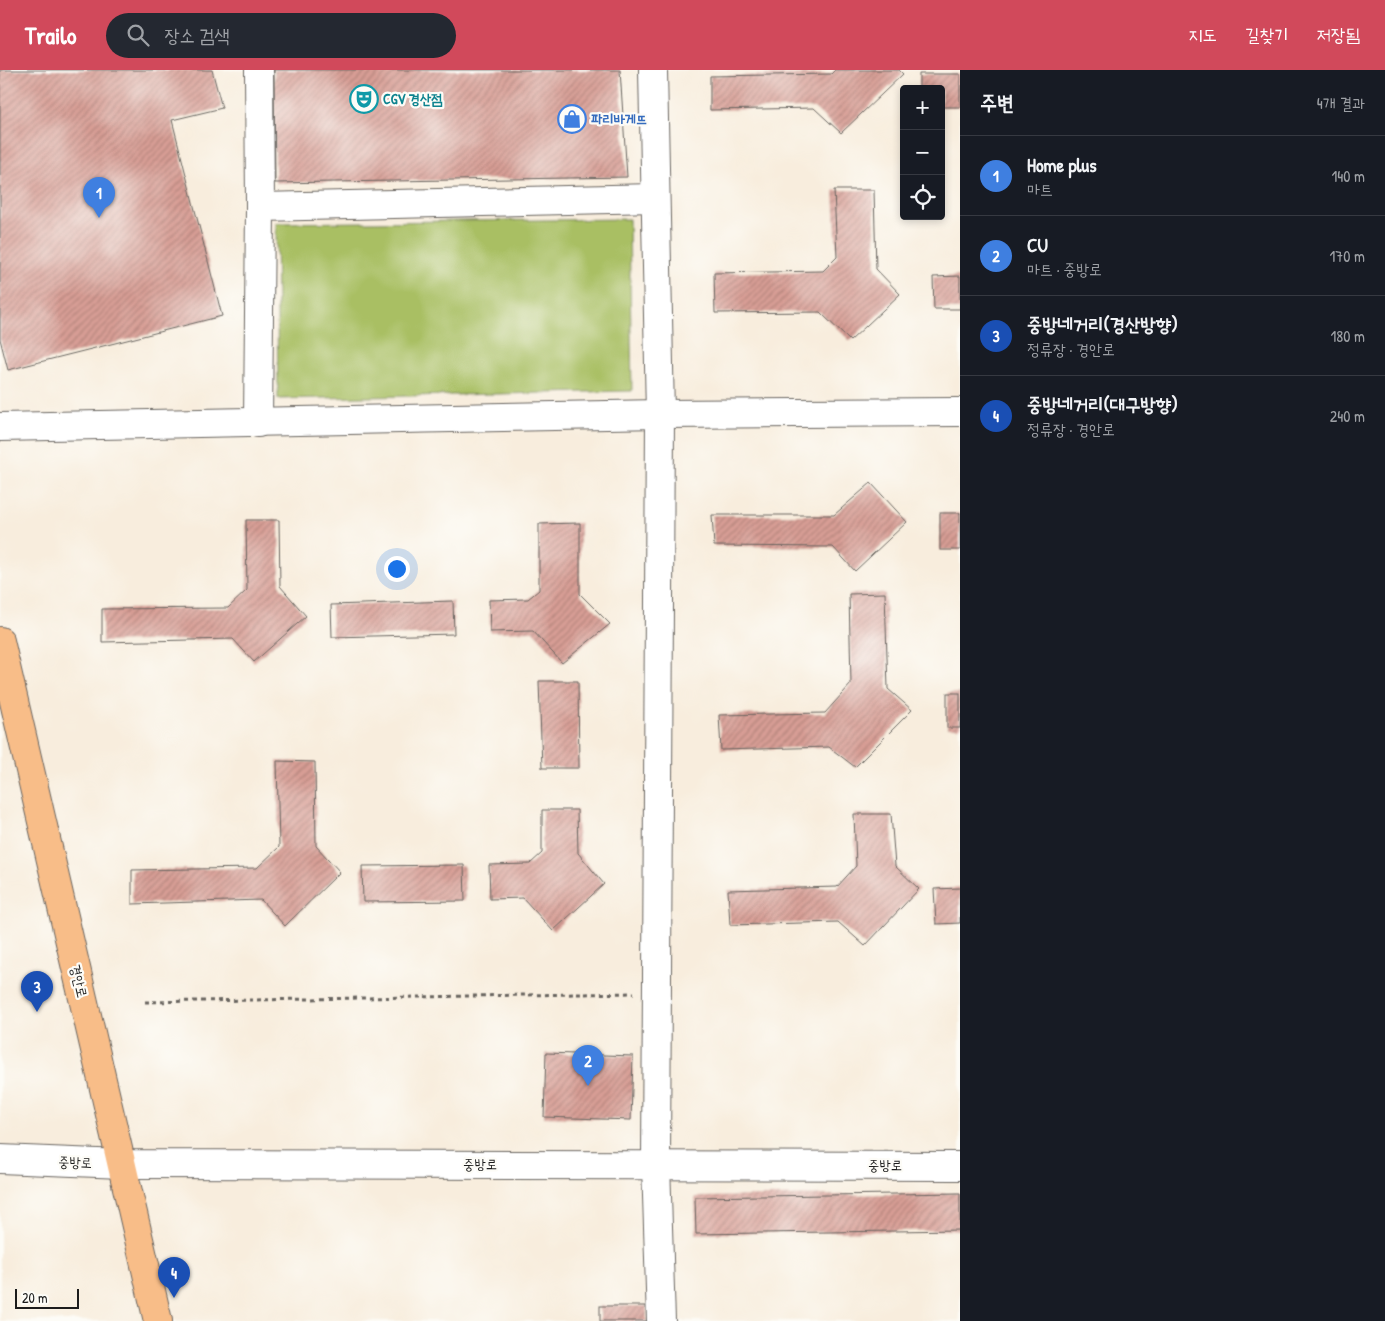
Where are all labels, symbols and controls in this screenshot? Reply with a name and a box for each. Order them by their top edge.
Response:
search box [106,13,456,58]
text: Trailo [25,19,76,51]
icon: search [124,21,152,49]
text: 장소 검색 [164,22,230,48]
text: 지도 [1188,22,1217,47]
text: 길찾기 [1245,22,1289,47]
text: 저장됨 [1317,22,1360,47]
theatre icon: CGV 경산점 [349,84,379,114]
map controls [900,85,945,220]
button: + [900,85,945,130]
text: 주변 [980,88,1014,117]
place label: CGV 경산점 [383,89,443,108]
text: 4개 결과 [1317,92,1365,114]
shop icon: 파리바게뜨 [557,104,587,134]
place label: 파리바게뜨 [591,109,647,128]
button: − [900,130,945,175]
text: Home plus [1027,152,1097,178]
text: 1 [993,165,999,187]
text: 140 m [1331,165,1365,187]
button: locate [900,175,945,220]
pin: 1 [83,177,115,218]
text: 마트 [1027,178,1053,200]
text: CU [1027,232,1048,258]
text: 2 [992,245,1000,267]
text: 170 m [1330,245,1365,267]
text: 마트 · 중방로 [1027,258,1102,280]
text: 중방네거리(경산방향) [1027,311,1178,337]
text: 3 [992,325,1000,347]
text: 180 m [1331,325,1365,347]
text: 정류장 · 경안로 [1027,338,1115,360]
text: 중방네거리(대구방향) [1027,391,1178,417]
text: 4 [993,405,999,427]
text: 240 m [1330,405,1365,427]
text: 정류장 · 경안로 [1027,418,1115,440]
your location [384,556,410,582]
street label: 경안로 [66,962,93,999]
pin: 3 [21,971,53,1012]
pin: 2 [572,1045,604,1086]
street label: 중방로 [58,1151,92,1172]
street label: 중방로 [463,1154,497,1173]
street label: 중방로 [868,1155,902,1174]
pin: 4 [158,1257,190,1298]
scale bar [15,1286,79,1309]
text: 20 m [22,1288,48,1307]

